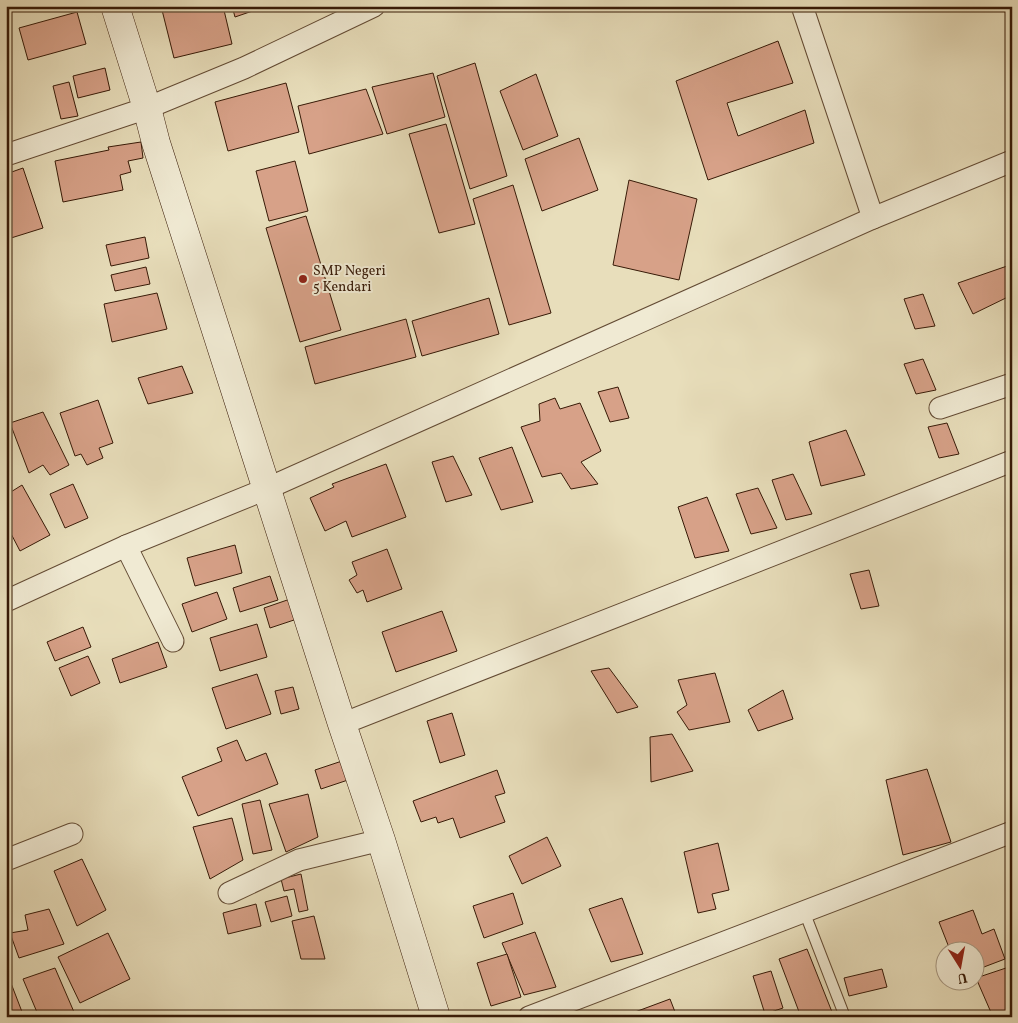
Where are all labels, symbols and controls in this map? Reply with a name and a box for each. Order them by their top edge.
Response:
place label: SMP Negeri 5 Kendari [313,262,386,297]
marker: SMP Negeri 5 Kendari [297,273,309,285]
north arrow [936,940,986,990]
text: U [955,967,969,988]

